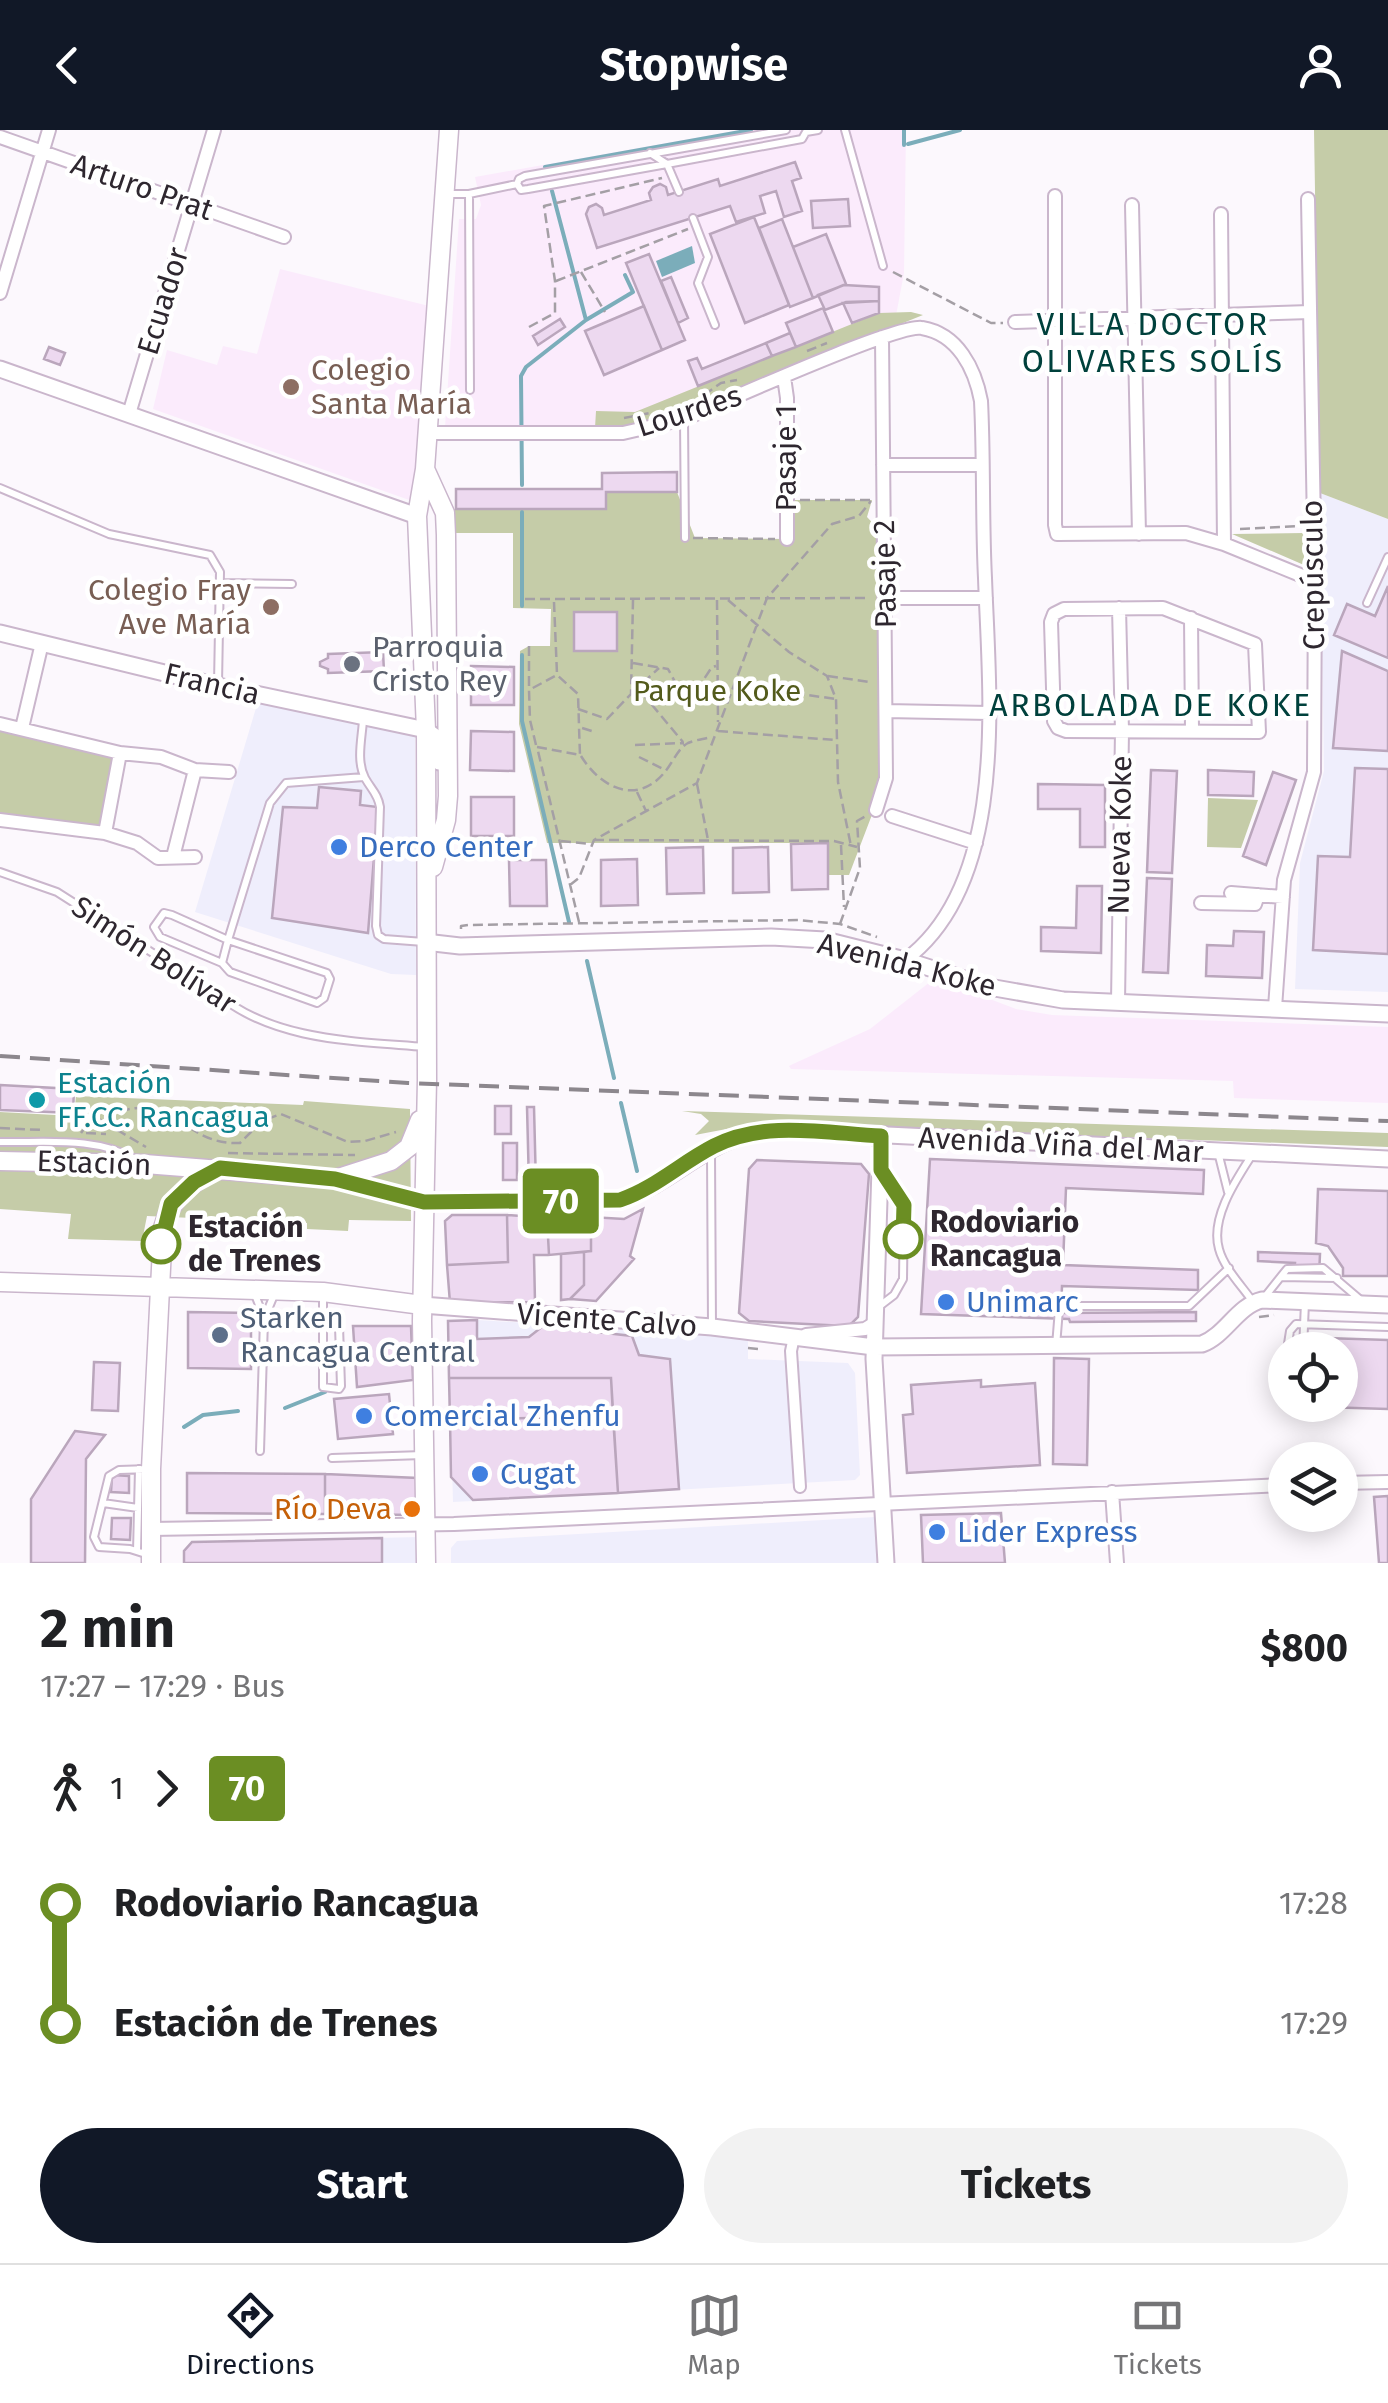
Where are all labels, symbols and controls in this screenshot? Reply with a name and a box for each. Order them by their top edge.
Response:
icon: back [40,38,95,93]
text: Stopwise [600,38,788,92]
icon: person [1293,38,1348,93]
street label: Arturo Prat [66,146,218,228]
street label: Ecuador [130,243,196,359]
district label: VILLA DOCTOR OLIVARES SOLÍS [1022,305,1284,380]
place label: Colegio Santa María [311,352,472,422]
marker: Colegio Santa María [280,376,302,398]
street label: Lourdes [632,377,746,445]
street label: Pasaje 1 [768,404,804,512]
street label: Crepúsculo [1294,500,1332,650]
street label: Pasaje 2 [866,519,904,629]
place label: Colegio Fray Ave María [88,572,251,642]
marker: Colegio Fray Ave María [260,596,282,618]
place label: Parroquia Cristo Rey [372,629,507,699]
marker: Parroquia Cristo Rey [341,653,363,675]
street label: Francia [161,656,263,712]
park label: Parque Koke [633,673,801,709]
district label: ARBOLADA DE KOKE [989,686,1313,724]
street label: Nueva Koke [1101,755,1139,915]
place label: Derco Center [359,829,533,865]
marker: Derco Center [328,836,350,858]
street label: Simón Bolívar [65,888,243,1022]
street label: Avenida Koke [814,925,1000,1005]
place label: Estación FF.CC. Rancagua [57,1065,270,1135]
marker: Estación FF.CC. Rancagua [26,1089,48,1111]
street label: Avenida Viña del Mar [917,1120,1205,1170]
street label: Estación [36,1143,152,1183]
line badge: 70 [516,1168,606,1234]
text: 70 [543,1180,579,1222]
place label: Rodoviario Rancagua [930,1204,1079,1274]
place label: Estación de Trenes [188,1209,321,1279]
marker: Rodoviario Rancagua [884,1220,922,1258]
marker: Estación de Trenes [142,1225,180,1263]
place label: Unimarc [966,1284,1079,1320]
marker: Unimarc [935,1291,957,1313]
street label: Vicente Calvo [516,1296,698,1344]
place label: Starken Rancagua Central [240,1300,475,1370]
marker: Starken Rancagua Central [209,1324,231,1346]
map controls [1268,1332,1358,1532]
button: locate [1268,1332,1358,1422]
place label: Comercial Zhenfu [384,1398,621,1434]
marker: Comercial Zhenfu [353,1405,375,1427]
button: layers [1268,1442,1358,1532]
place label: Cugat [500,1456,576,1492]
marker: Cugat [469,1463,491,1485]
place label: Río Deva [274,1491,392,1527]
marker: Río Deva [401,1498,423,1520]
place label: Lider Express [957,1514,1137,1550]
marker: Lider Express [926,1521,948,1543]
text: 2 min [40,1596,175,1662]
text: $800 [1261,1625,1348,1671]
text: 17:27 – 17:29 · Bus [40,1667,285,1705]
icon: walk [40,1761,95,1816]
icon: forward [139,1761,194,1816]
text: 70 [229,1767,265,1809]
text: 1 [110,1769,124,1807]
text: Rodoviario Rancagua [114,1880,479,1926]
text: 17:28 [1279,1884,1348,1922]
text: Estación de Trenes [114,2000,438,2046]
text: 17:29 [1280,2004,1348,2042]
button: Start [40,2128,684,2243]
button: Tickets [704,2128,1348,2243]
tab: Directions [186,2288,314,2381]
tab: Map [687,2288,742,2381]
tab: Tickets [1114,2288,1202,2381]

